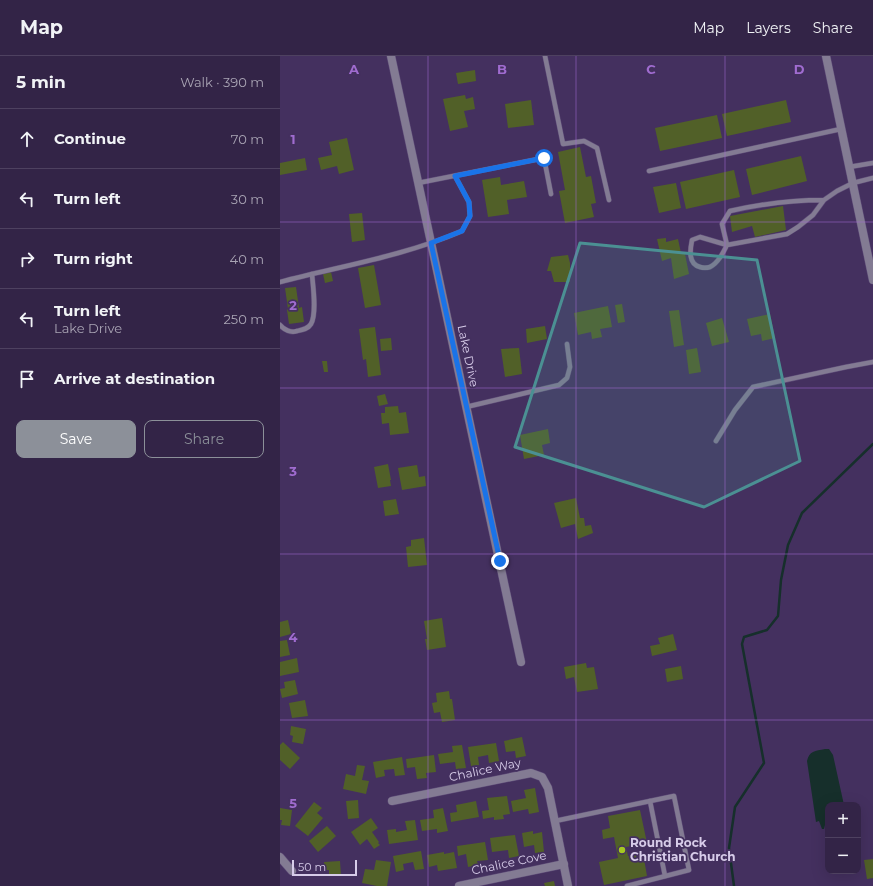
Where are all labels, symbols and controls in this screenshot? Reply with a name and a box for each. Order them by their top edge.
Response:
text: Map [20,16,63,39]
text: Map [693,19,724,37]
text: Layers [746,19,791,37]
text: Share [813,19,853,37]
text: A [348,61,360,77]
text: B [497,61,507,77]
text: C [646,61,656,77]
text: D [794,61,805,77]
text: 5 min [16,72,66,92]
text: Walk · 390 m [180,74,264,90]
icon: ahead [16,128,38,150]
text: Continue [54,129,126,148]
text: 70 m [231,131,264,147]
text: 1 [290,131,296,147]
route start [535,149,553,167]
icon: left [16,188,38,210]
text: Turn left [54,189,121,208]
text: 30 m [231,191,264,207]
icon: right [16,248,38,270]
text: Turn right [54,249,133,268]
text: 40 m [230,251,264,267]
text: 2 [289,297,297,313]
text: Turn left [54,301,121,320]
icon: left [16,308,38,330]
text: 250 m [223,311,264,327]
text: Lake Drive [54,320,122,336]
street label: Lake Drive [455,324,482,388]
icon: arrive [16,368,38,390]
text: Arrive at destination [54,369,215,388]
button: Save [16,420,136,458]
button: Share [144,420,264,458]
text: 3 [288,463,297,479]
route end [491,552,509,570]
text: 4 [289,629,298,645]
street label: Chalice Way [448,754,523,784]
text: 5 [289,795,297,811]
map controls [825,802,861,874]
button: + [825,802,861,838]
place label: Round Rock Christian Church [630,835,736,864]
button: − [825,838,861,874]
marker: Round Rock Christian Church [617,845,627,855]
street label: Chalice Cove [470,847,548,878]
scale bar [292,858,357,877]
text: 50 m [298,860,326,874]

